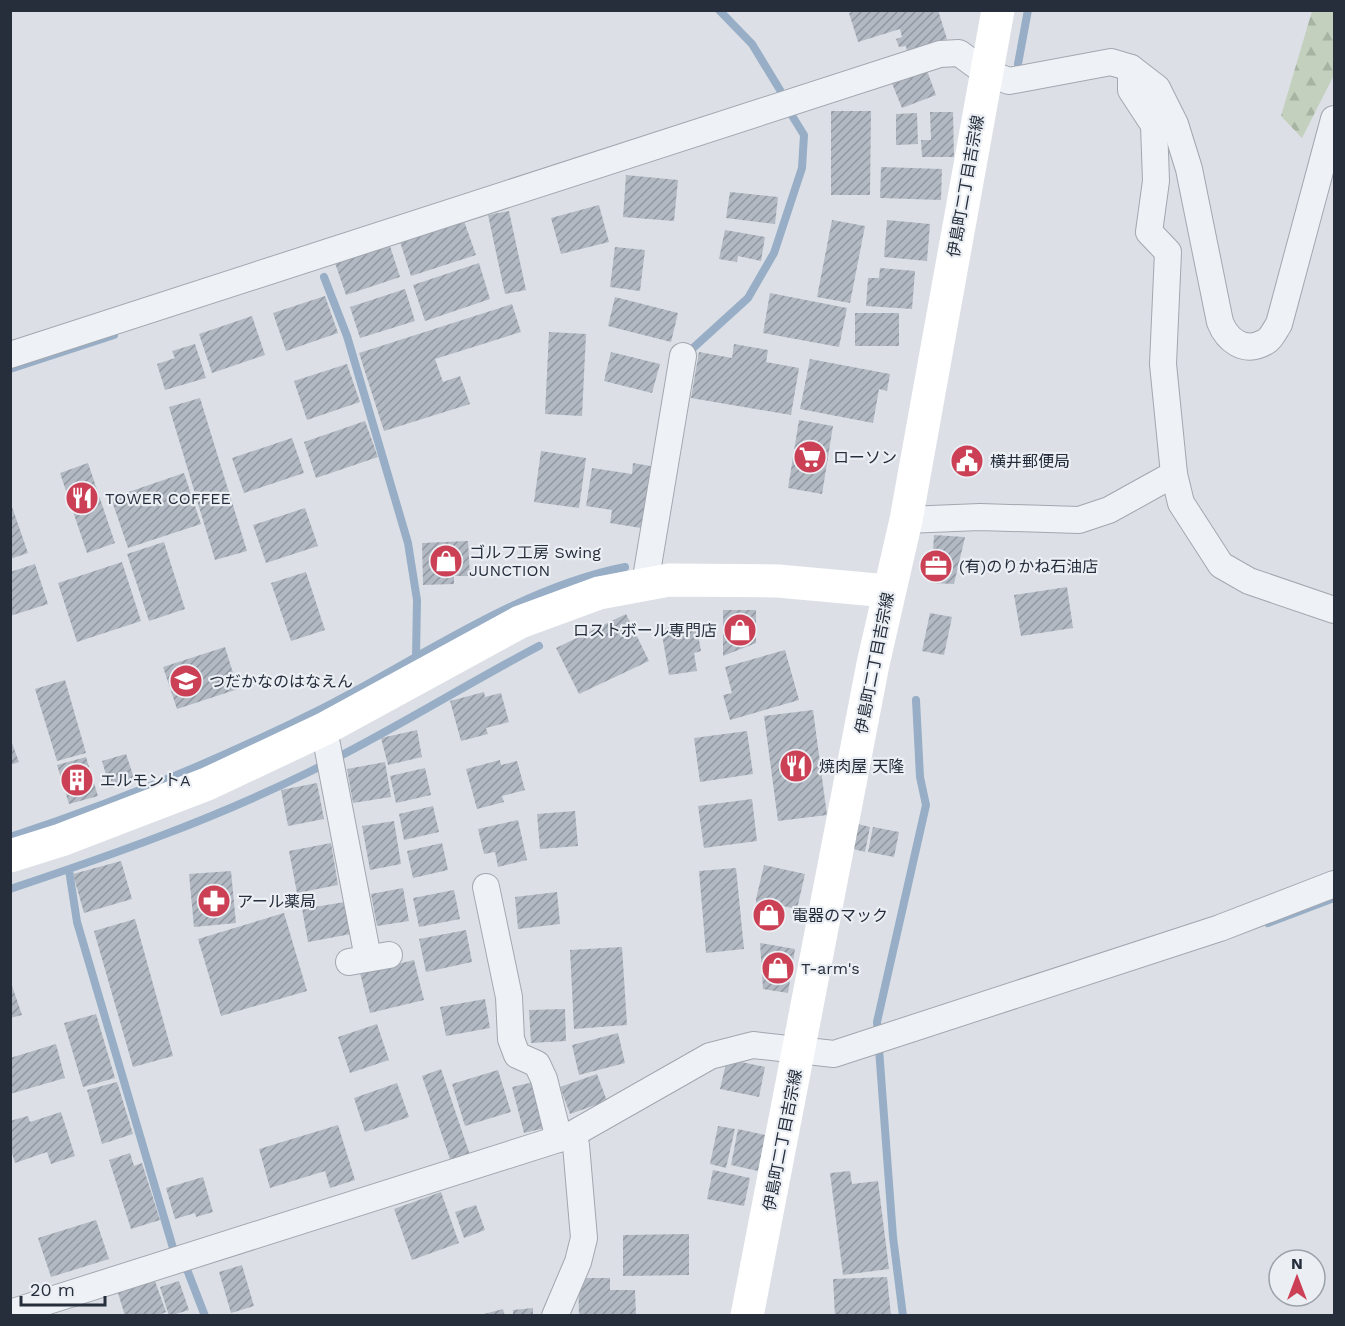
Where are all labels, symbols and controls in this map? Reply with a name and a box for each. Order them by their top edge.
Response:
street label: 伊島町二丁目吉宗線 [944,114,987,259]
supermarket icon: ローソン [792,439,828,475]
public building icon: 横井郵便局 [949,443,985,479]
place label: ローソン [833,448,897,467]
place label: 横井郵便局 [990,452,1070,471]
restaurant icon: TOWER COFFEE [64,480,100,516]
place label: TOWER COFFEE [105,489,231,508]
shop icon: ゴルフ工房 Swing JUNCTION [428,543,464,579]
place label: ゴルフ工房 Swing JUNCTION [469,543,601,580]
office icon: (有)のりかね石油店 [918,548,954,584]
place label: (有)のりかね石油店 [959,557,1098,576]
street label: 伊島町二丁目吉宗線 [851,591,898,736]
shop icon: ロストボール専門店 [722,612,758,648]
place label: ロストボール専門店 [573,621,717,640]
school or university icon: つだかなのはなえん [168,663,204,699]
place label: つだかなのはなえん [209,672,353,691]
restaurant icon: 焼肉屋 天隆 [778,748,814,784]
place label: 焼肉屋 天隆 [819,757,904,776]
building icon: エルモントA [59,762,95,798]
place label: エルモントA [100,771,191,790]
pharmacy icon: アール薬局 [196,883,232,919]
place label: アール薬局 [237,892,316,911]
shop icon: 電器のマック [751,897,787,933]
place label: 電器のマック [792,906,888,925]
shop icon: T-arm's [760,950,796,986]
place label: T-arm's [801,959,860,978]
street label: 伊島町二丁目吉宗線 [759,1068,806,1213]
north arrow [1267,1248,1327,1308]
text: N [1291,1254,1303,1273]
scale bar [21,1269,105,1307]
text: 20 m [30,1279,75,1300]

